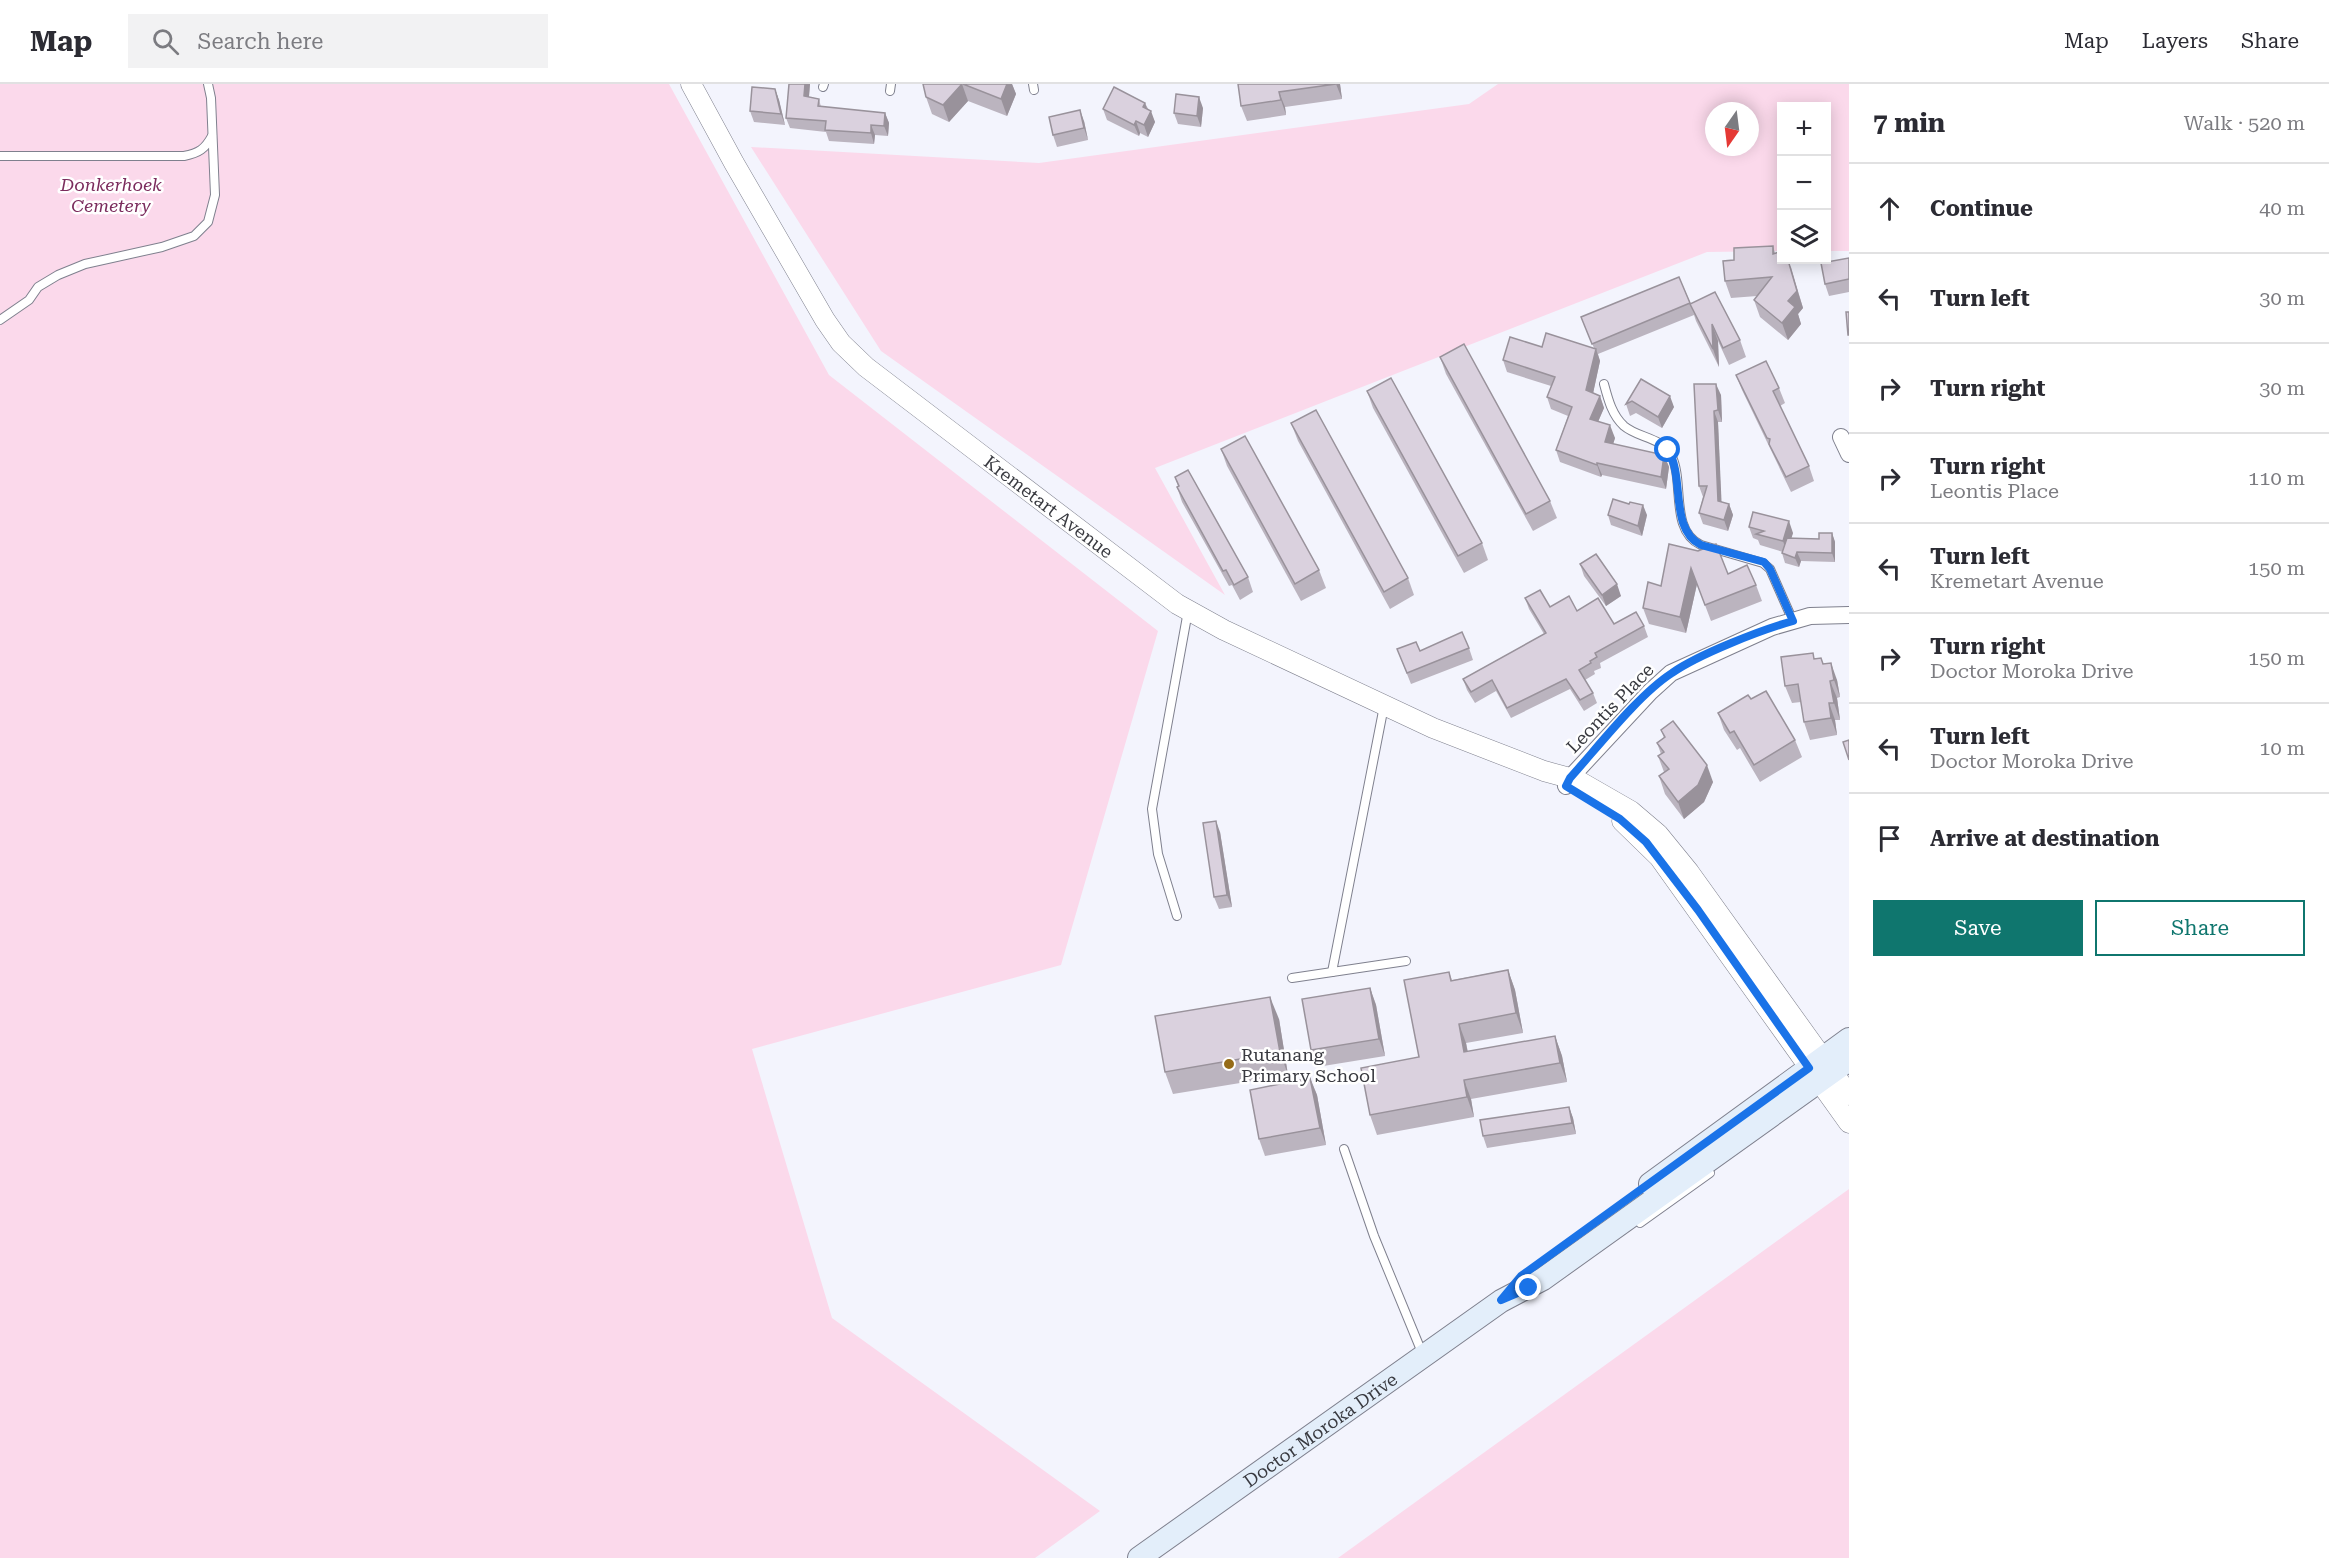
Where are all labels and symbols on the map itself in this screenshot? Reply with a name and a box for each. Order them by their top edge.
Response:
north arrow [1705,102,1759,156]
park label: Donkerhoek Cemetery [59,174,162,216]
route start [1654,436,1680,462]
street label: Kremetart Avenue [980,451,1118,562]
street label: Leontis Place [1562,659,1658,757]
place label: Rutanang Primary School [1241,1044,1376,1086]
marker: Rutanang Primary School [1222,1057,1236,1071]
route end [1515,1274,1541,1300]
street label: Doctor Moroka Drive [1239,1368,1401,1491]

